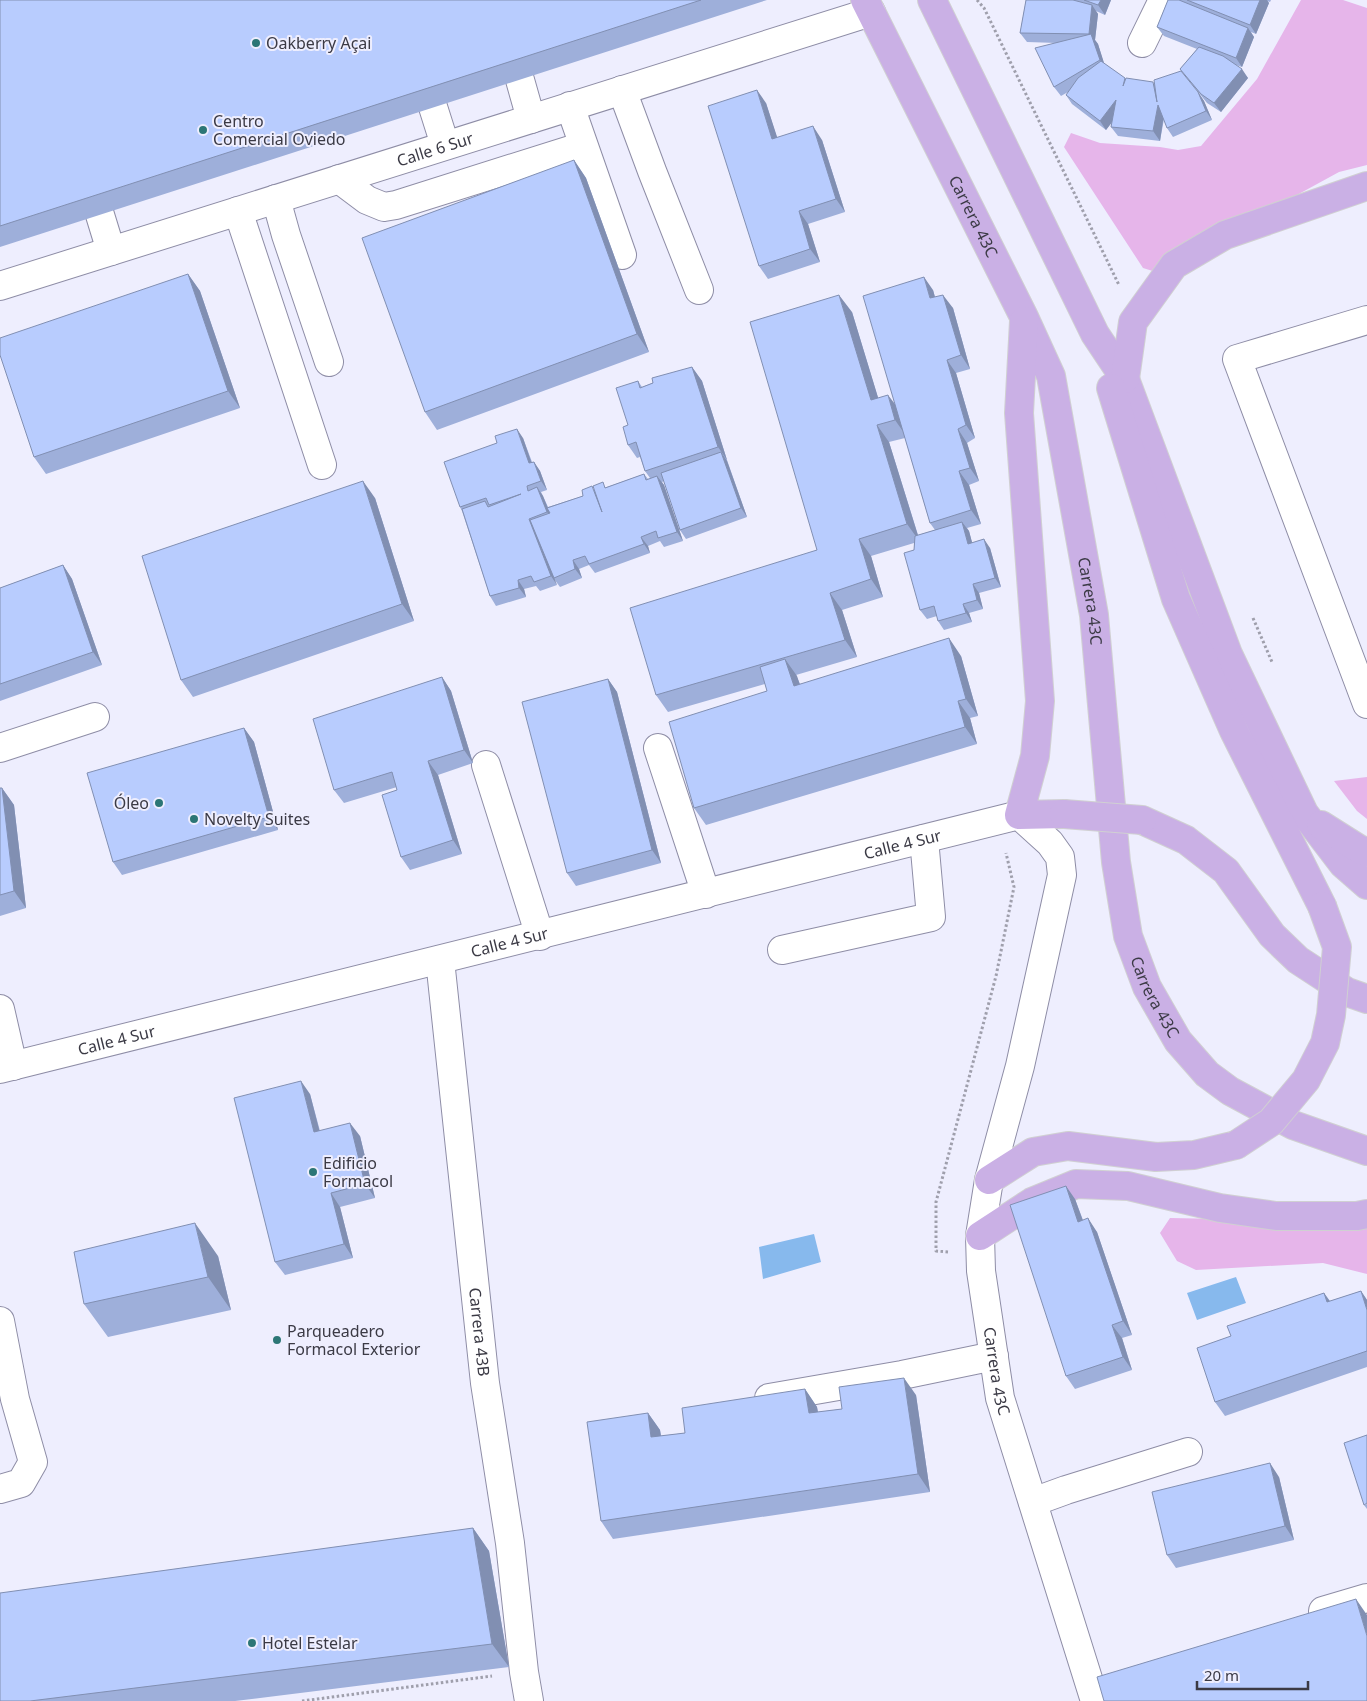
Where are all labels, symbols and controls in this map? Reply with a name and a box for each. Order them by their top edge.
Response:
place label: Oakberry Açai [266,32,371,54]
marker: Oakberry Açai [250,37,262,49]
place label: Centro Comercial Oviedo [213,110,345,150]
marker: Centro Comercial Oviedo [197,124,209,136]
street label: Calle 6 Sur [394,127,476,172]
street label: Carrera 43C [944,172,1003,261]
street label: Carrera 43C [1073,555,1108,646]
place label: Óleo [114,792,149,814]
marker: Óleo [153,797,165,809]
place label: Novelty Suites [204,808,310,830]
marker: Novelty Suites [188,813,200,825]
street label: Calle 4 Sur [861,824,944,864]
street label: Calle 4 Sur [468,922,551,962]
street label: Carrera 43C [1125,953,1185,1042]
street label: Calle 4 Sur [75,1020,158,1060]
place label: Edificio Formacol [323,1152,393,1192]
marker: Edificio Formacol [307,1166,319,1178]
street label: Carrera 43B [464,1286,495,1377]
place label: Parqueadero Formacol Exterior [287,1320,421,1360]
street label: Carrera 43C [979,1326,1016,1418]
marker: Parqueadero Formacol Exterior [271,1334,283,1346]
place label: Hotel Estelar [262,1632,358,1654]
marker: Hotel Estelar [246,1637,258,1649]
scale bar [1197,1658,1308,1690]
text: 20 m [1204,1665,1239,1685]

